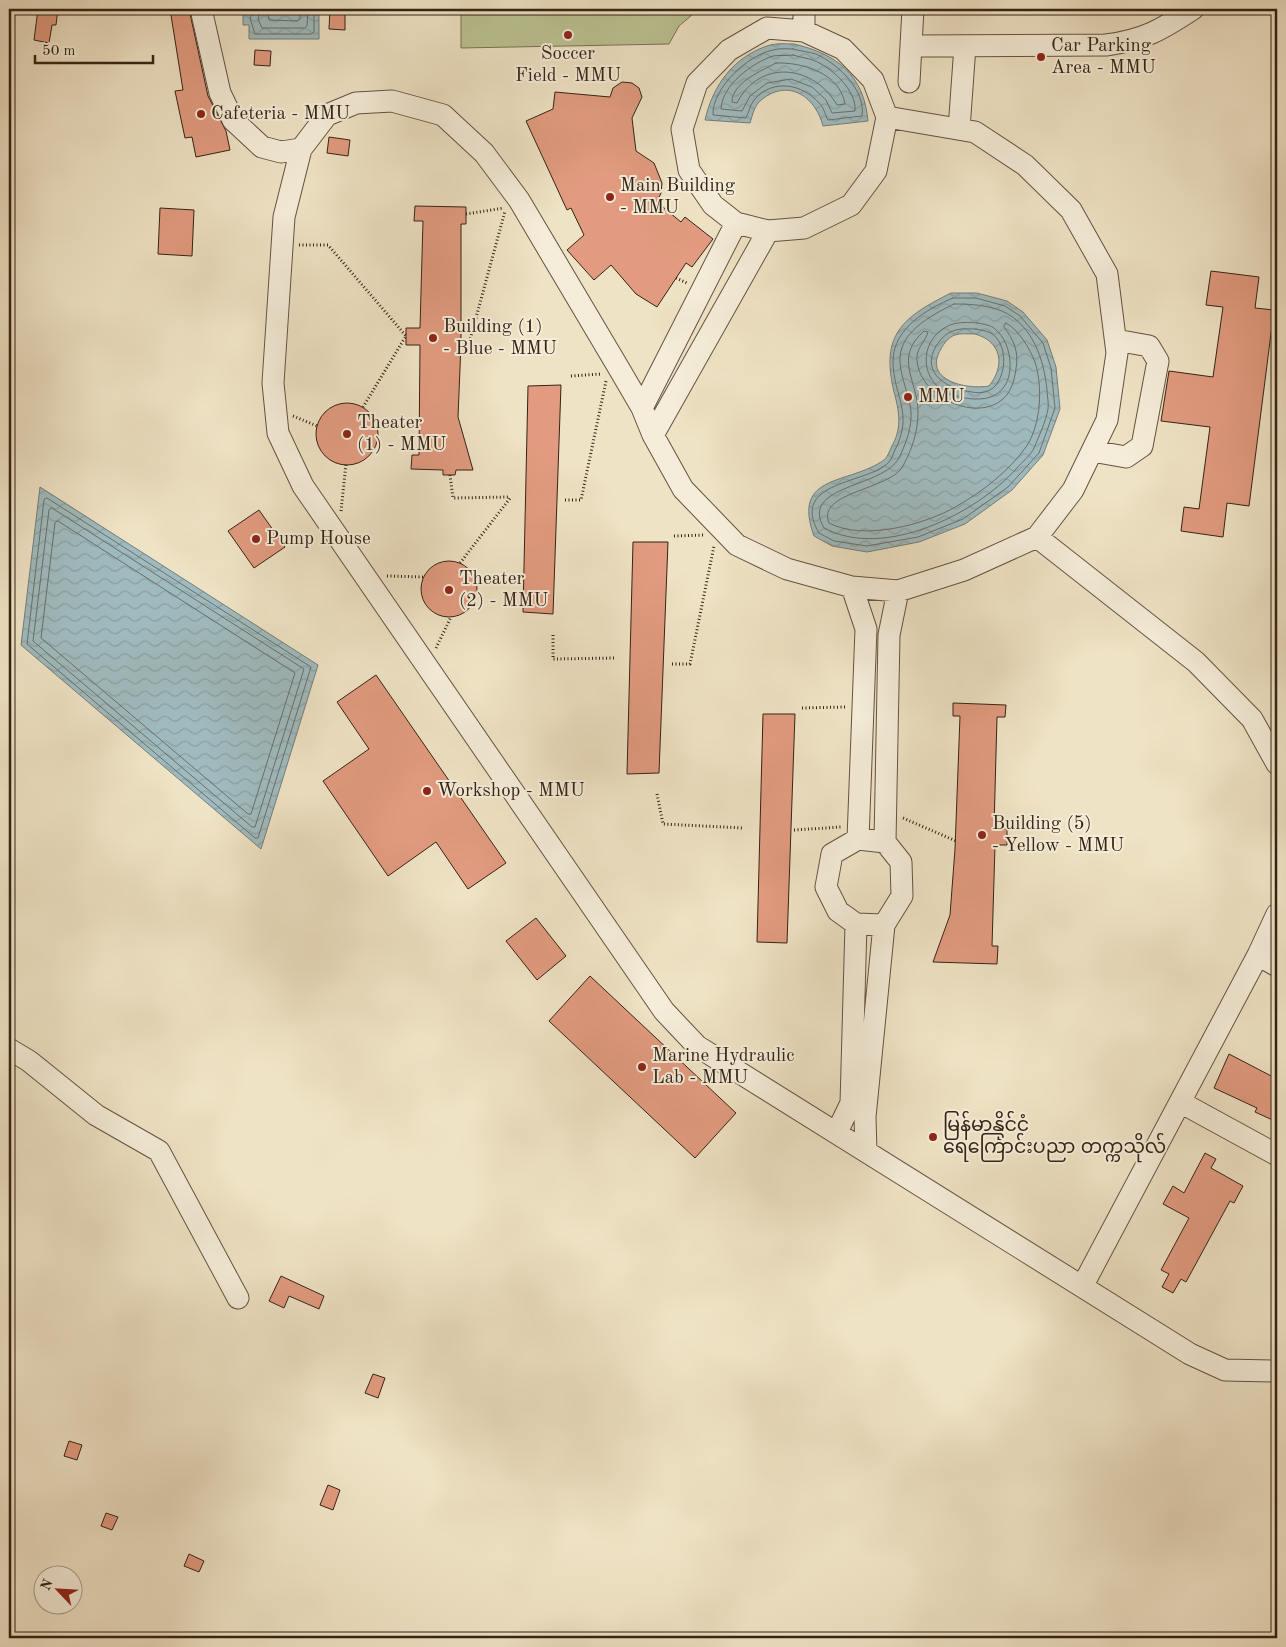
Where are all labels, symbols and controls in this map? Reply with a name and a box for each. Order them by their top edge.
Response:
marker: Soccer Field - MMU [562,29,574,41]
scale bar [35,32,152,64]
place label: Car Parking Area - MMU [1051,37,1156,78]
text: 50 m [42,44,76,59]
place label: Soccer Field - MMU [515,45,621,86]
marker: Car Parking Area - MMU [1035,51,1047,63]
place label: Cafeteria - MMU [211,105,350,124]
marker: Cafeteria - MMU [195,108,207,120]
place label: Main Building - MMU [620,177,736,218]
marker: Main Building - MMU [604,191,616,203]
place label: Building (1) - Blue - MMU [443,317,557,359]
marker: Building (1) - Blue - MMU [427,332,439,344]
place label: MMU [918,388,965,407]
marker: MMU [902,391,914,403]
place label: Theater (1) - MMU [357,414,447,455]
marker: Theater (1) - MMU [341,428,353,440]
place label: Pump House [266,530,371,549]
marker: Pump House [250,533,262,545]
place label: Theater (2) - MMU [459,570,549,611]
marker: Theater (2) - MMU [443,584,455,596]
place label: Workshop - MMU [437,782,585,801]
marker: Workshop - MMU [421,785,433,797]
place label: Building (5) - Yellow - MMU [992,814,1124,856]
marker: Building (5) - Yellow - MMU [976,829,988,841]
place label: Marine Hydraulic Lab - MMU [652,1047,794,1088]
marker: Marine Hydraulic Lab - MMU [636,1061,648,1073]
place label: မြန်မာနိုင်ငံ ရေကြောင်းပညာ တက္ကသိုလ် [943,1110,1166,1163]
marker: မြန်မာနိုင်ငံ ရေကြောင်းပညာ တက္ကသိုလ် [927,1131,939,1143]
north arrow [32,1564,82,1614]
text: N [39,1577,56,1593]

